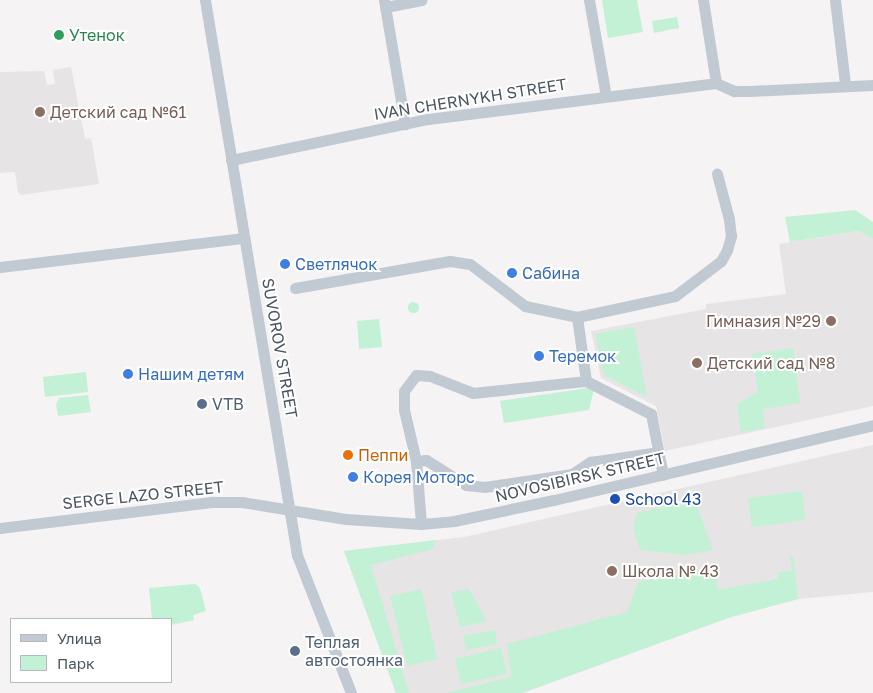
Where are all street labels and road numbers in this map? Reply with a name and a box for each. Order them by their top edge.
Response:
street label: IVAN CHERNYKH STREET [372,74,568,124]
street label: SUVOROV STREET [258,277,302,419]
street label: NOVOSIBIRSK STREET [493,448,667,506]
street label: SERGE LAZO STREET [61,477,225,513]

